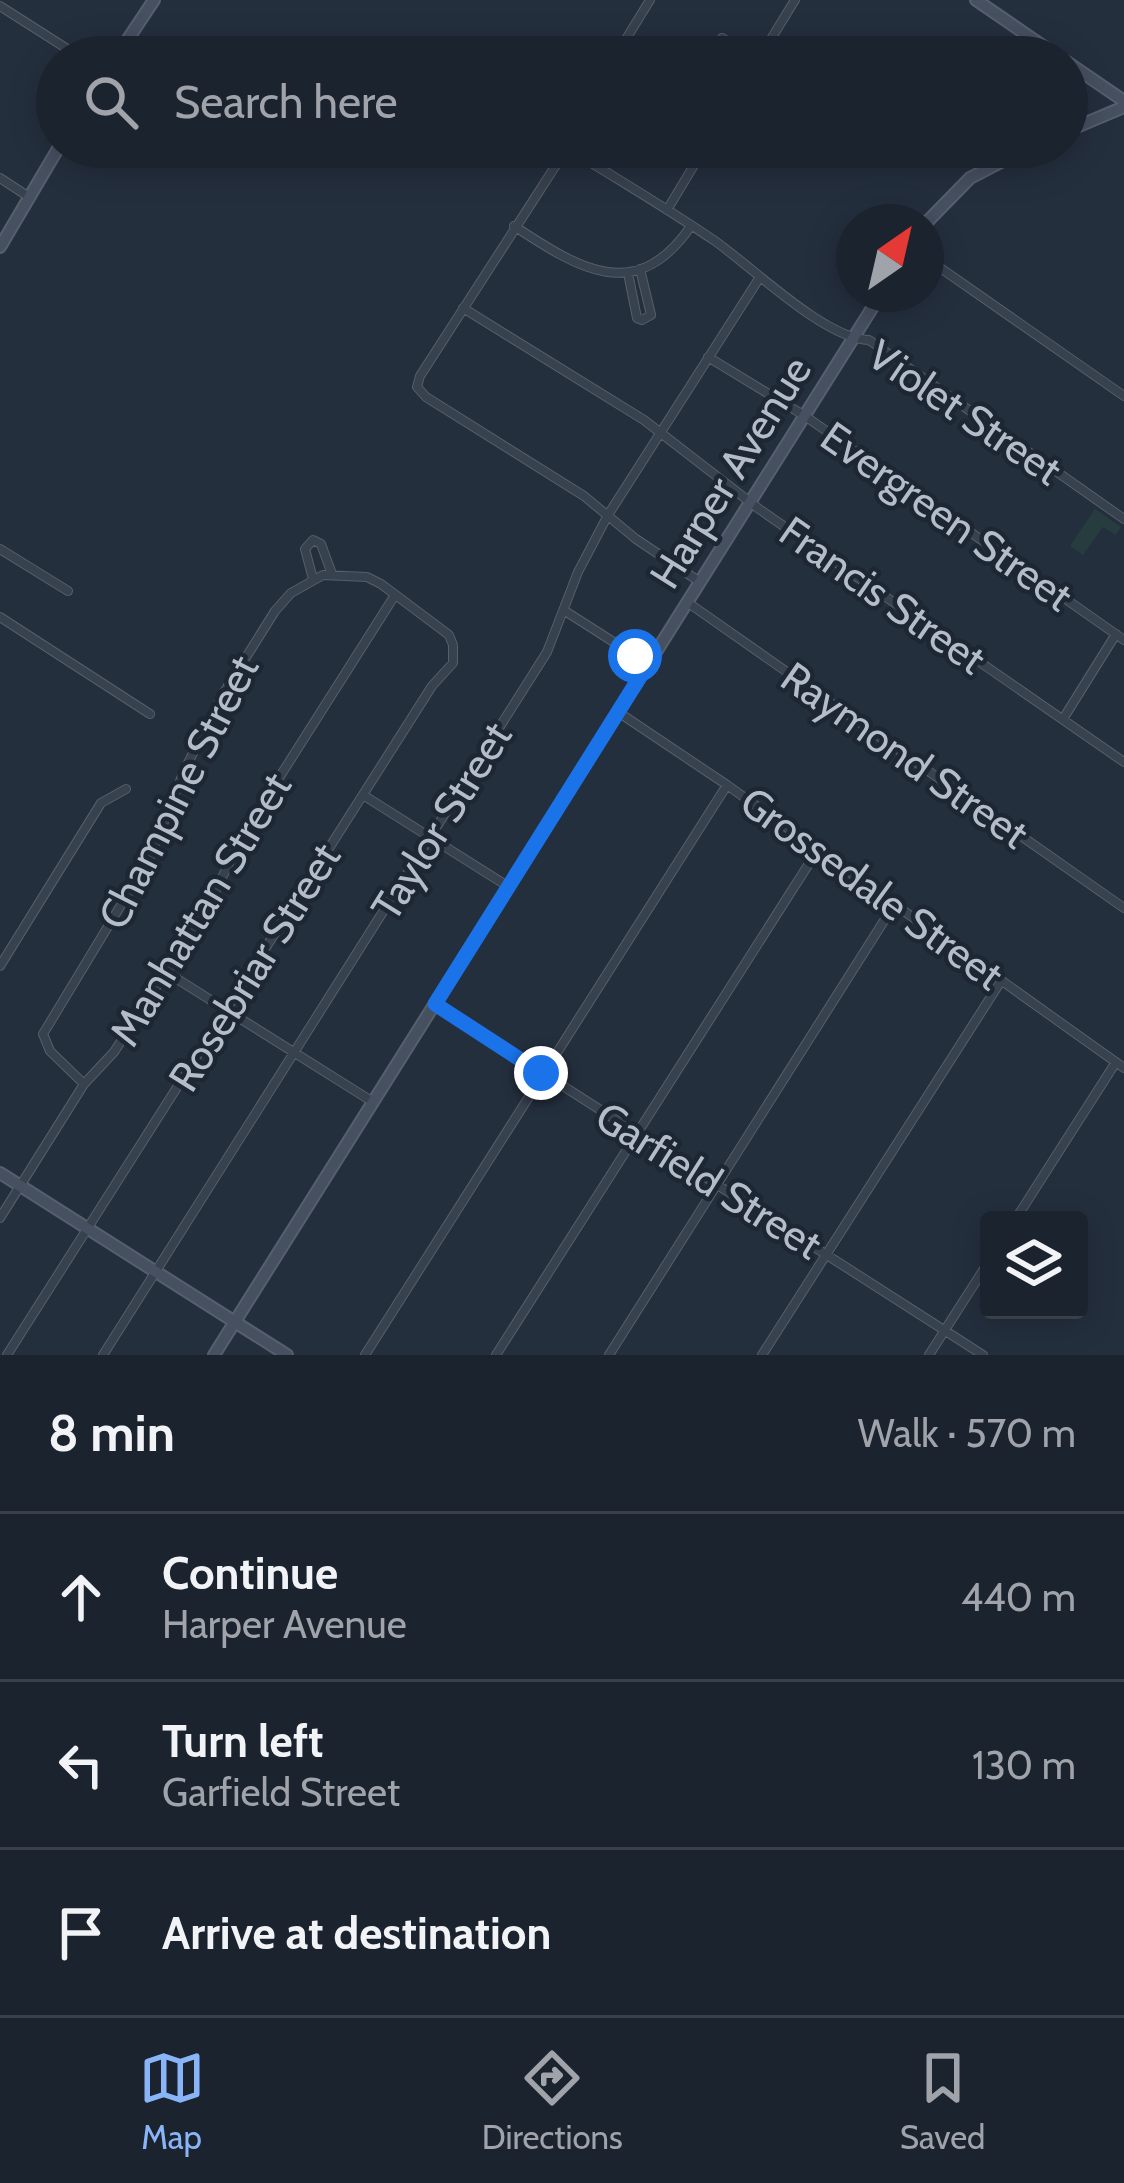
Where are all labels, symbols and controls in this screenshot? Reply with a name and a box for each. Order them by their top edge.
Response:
search box [36,36,1088,168]
icon: search [78,69,144,135]
text: Search here [174,75,398,129]
north arrow [836,204,944,312]
street label: Violet Street [858,328,1072,496]
street label: Harper Avenue [638,347,822,597]
street label: Evergreen Street [811,410,1083,622]
street label: Francis Street [770,505,996,685]
route start [608,629,662,683]
street label: Champine Street [87,646,269,938]
street label: Raymond Street [771,651,1039,859]
street label: Taylor Street [360,712,522,930]
street label: Manhattan Street [98,763,302,1055]
street label: Grossedale Street [730,775,1014,1001]
street label: Rosebriar Street [157,833,351,1101]
route end [514,1046,568,1100]
street label: Garfield Street [587,1090,831,1270]
map controls [980,1211,1088,1319]
button: layers [980,1211,1088,1319]
text: 8 min [48,1402,175,1464]
text: Walk · 570 m [858,1409,1076,1457]
text: Continue [162,1546,338,1600]
icon: ahead [48,1564,114,1630]
text: 440 m [961,1573,1076,1621]
text: Harper Avenue [162,1600,407,1648]
text: Turn left [162,1714,324,1768]
icon: left [48,1732,114,1798]
text: 130 m [972,1741,1076,1789]
text: Garfield Street [162,1768,400,1816]
icon: arrive [48,1900,114,1966]
text: Arrive at destination [162,1906,551,1960]
tab: Map [139,2045,205,2157]
tab: Directions [482,2045,623,2157]
tab: Saved [900,2045,985,2157]

